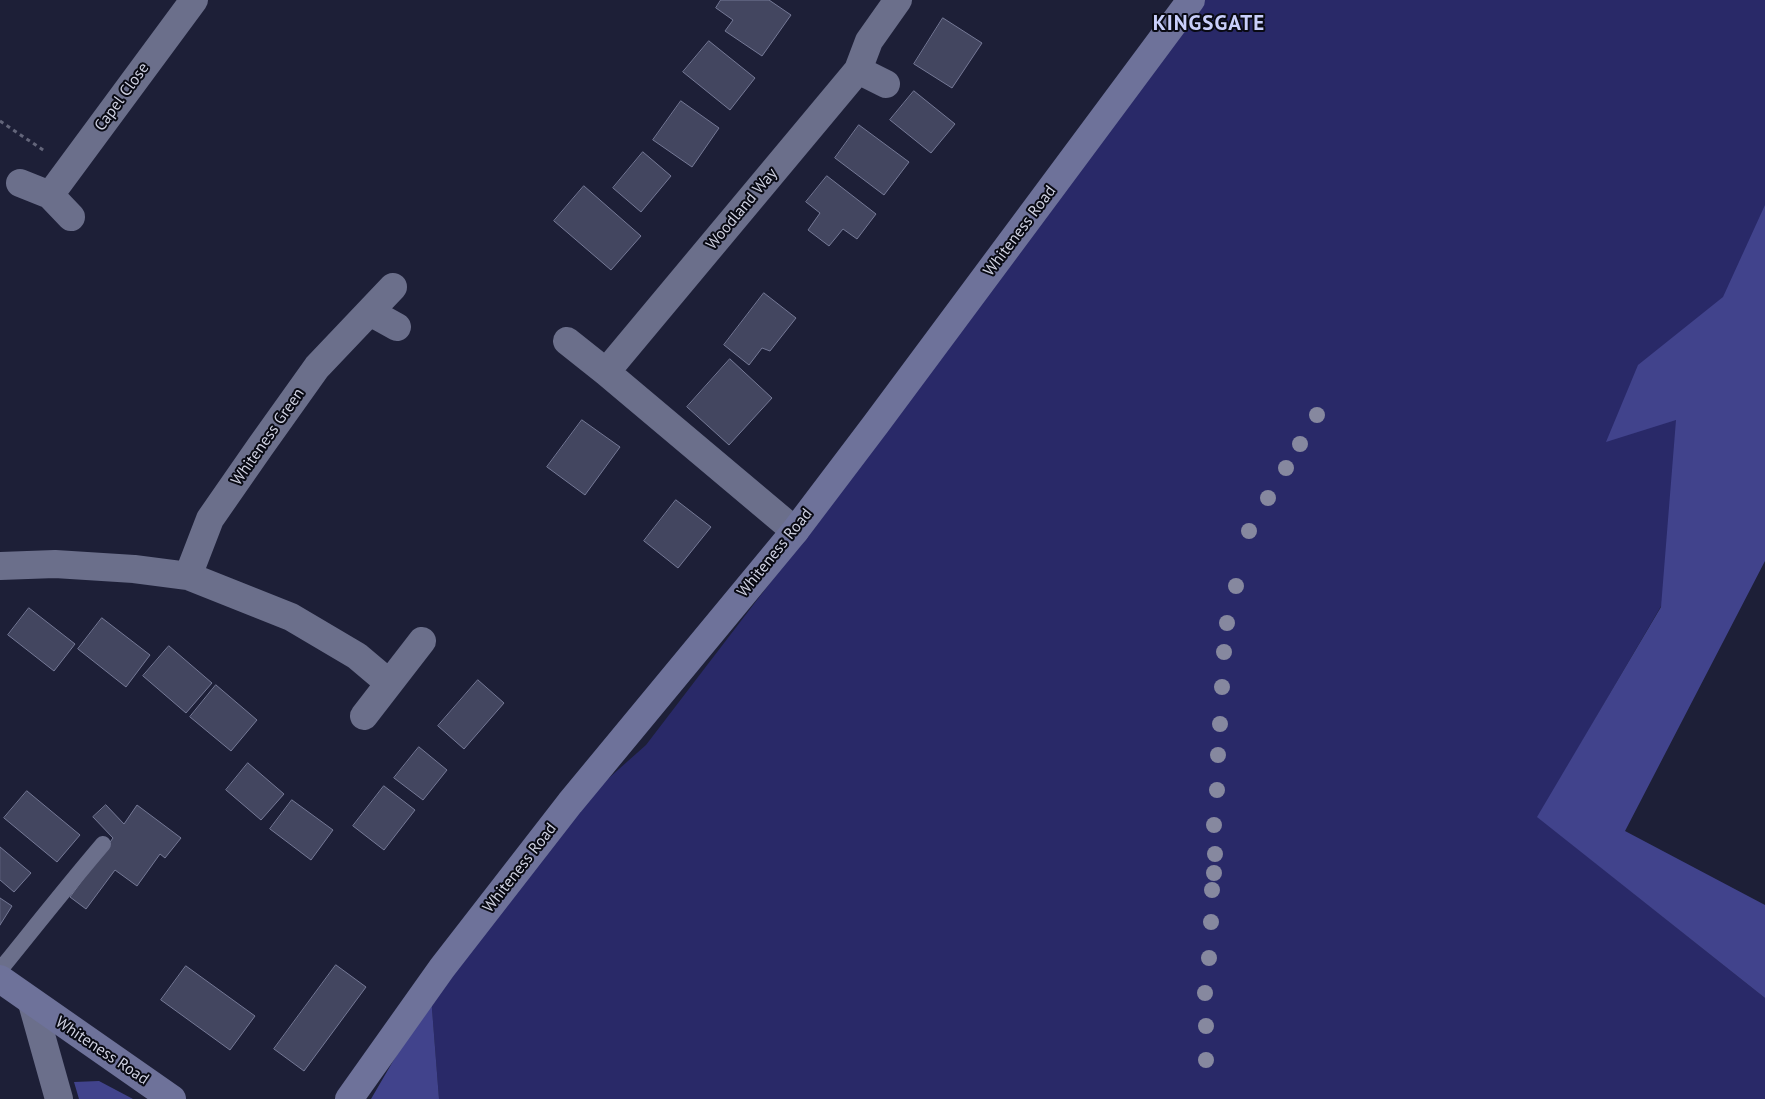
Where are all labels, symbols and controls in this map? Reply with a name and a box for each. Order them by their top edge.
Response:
district label: KINGSGATE [1152,11,1266,37]
street label: Capel Close [91,59,153,135]
street label: Woodland Way [702,164,782,254]
street label: Whiteness Road [980,182,1060,280]
street label: Whiteness Green [227,385,309,489]
street label: Whiteness Road [734,505,816,601]
street label: Whiteness Road [479,819,561,917]
street label: Whiteness Road [52,1013,152,1089]

